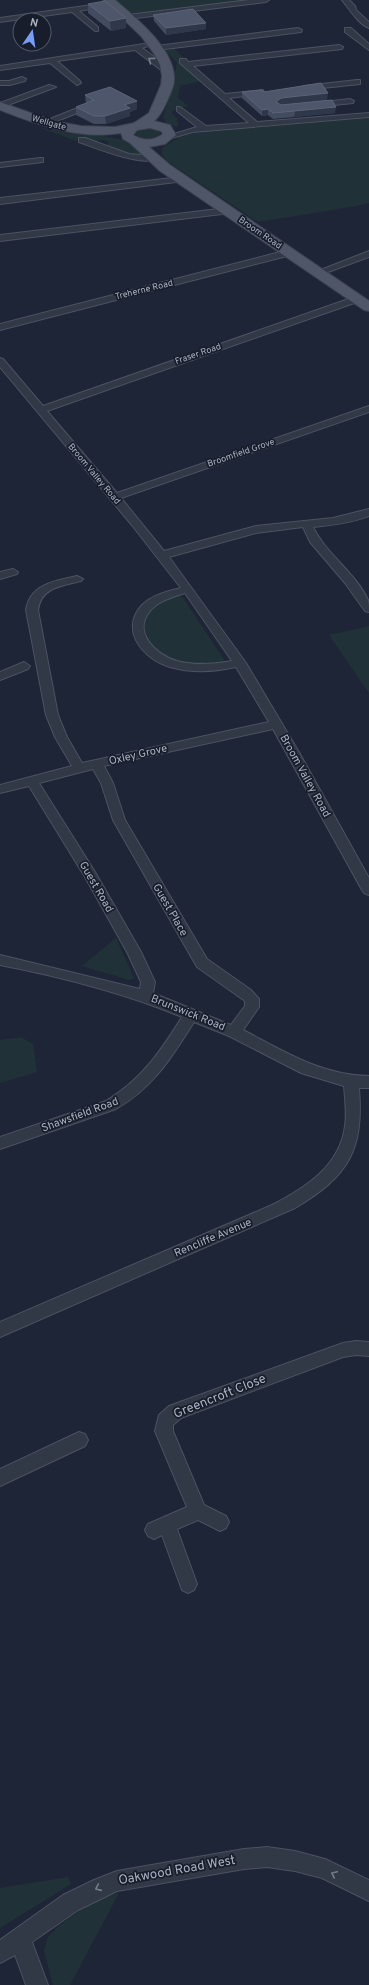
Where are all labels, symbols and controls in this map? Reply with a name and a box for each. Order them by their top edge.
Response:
north arrow [12,12,52,52]
text: N [29,16,39,31]
one-way arrow [149,57,156,64]
street label: Wellgate [31,113,67,133]
street label: Broom Road [236,214,284,252]
street label: Treherne Road [114,278,174,302]
street label: Fraser Road [174,341,222,367]
street label: Broomfield Grove [206,436,276,470]
street label: Broom Valley Road [65,441,123,507]
street label: Broom Valley Road [276,732,334,820]
street label: Oxley Grove [107,741,169,769]
street label: Guest Road [76,859,116,915]
street label: Guest Place [149,881,191,939]
street label: Brunswick Road [149,992,227,1034]
street label: Shawsfield Road [40,1095,120,1135]
street label: Rencliffe Avenue [172,1215,254,1261]
street label: Greencroft Close [171,1371,269,1423]
street label: Oakwood Road West [117,1853,237,1889]
one-way arrow [331,1871,339,1879]
one-way arrow [94,1883,101,1891]

